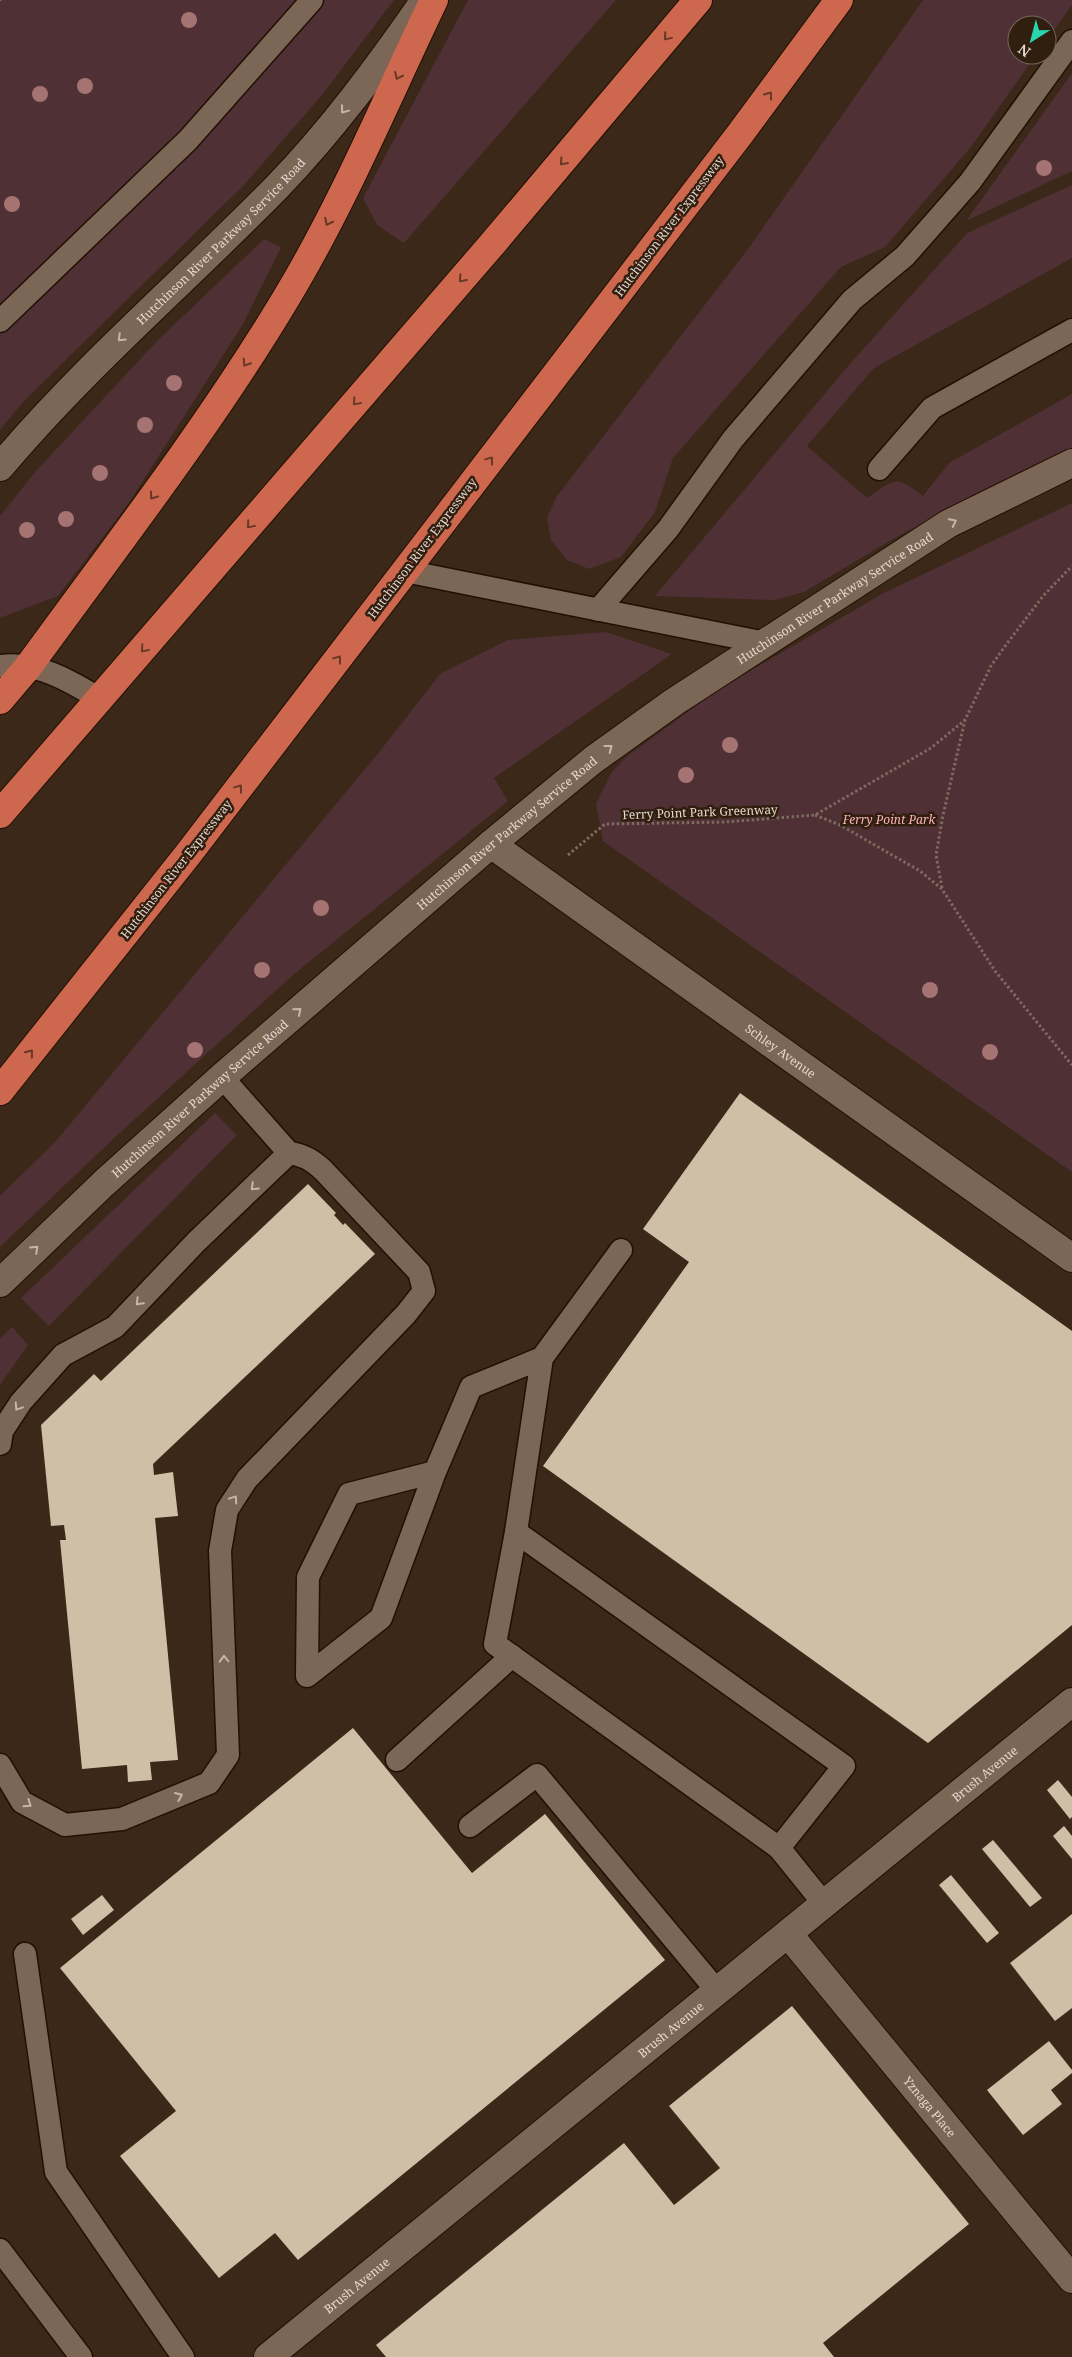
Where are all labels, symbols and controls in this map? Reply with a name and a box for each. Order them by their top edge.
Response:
north arrow [1007,15,1057,65]
one-way arrow [664,32,673,41]
text: N [1014,40,1034,62]
one-way arrow [394,71,404,80]
one-way arrow [763,91,772,100]
one-way arrow [341,104,350,114]
street label: Hutchinson River Expressway [611,152,728,300]
street label: Hutchinson River Parkway Service Road [132,153,309,328]
one-way arrow [560,156,568,165]
one-way arrow [324,217,334,226]
one-way arrow [459,274,468,283]
one-way arrow [117,332,126,341]
one-way arrow [243,357,252,366]
one-way arrow [353,396,361,405]
one-way arrow [484,457,492,466]
street label: Hutchinson River Expressway [364,474,481,622]
one-way arrow [150,490,159,500]
one-way arrow [948,518,957,528]
one-way arrow [246,520,255,529]
street label: Hutchinson River Parkway Service Road [733,527,937,668]
one-way arrow [141,643,150,652]
one-way arrow [332,656,340,665]
one-way arrow [603,745,613,754]
street label: Hutchinson River Parkway Service Road [413,751,601,913]
one-way arrow [233,784,242,794]
street label: Hutchinson River Expressway [116,796,236,942]
street label: Ferry Point Park Greenway [622,801,778,823]
park label: Ferry Point Park [842,811,937,828]
one-way arrow [293,1007,302,1016]
street label: Hutchinson River Parkway Service Road [107,1015,292,1181]
street label: Schley Avenue [742,1020,820,1082]
one-way arrow [25,1050,33,1059]
one-way arrow [251,1181,260,1190]
one-way arrow [29,1246,38,1255]
one-way arrow [136,1296,145,1305]
one-way arrow [15,1401,24,1410]
one-way arrow [228,1496,237,1505]
one-way arrow [219,1655,230,1663]
street label: Brush Avenue [948,1741,1021,1805]
one-way arrow [174,1791,183,1802]
one-way arrow [22,1798,32,1807]
street label: Brush Avenue [634,1997,707,2061]
street label: Yznaga Place [899,2072,960,2141]
street label: Brush Avenue [320,2253,393,2317]

